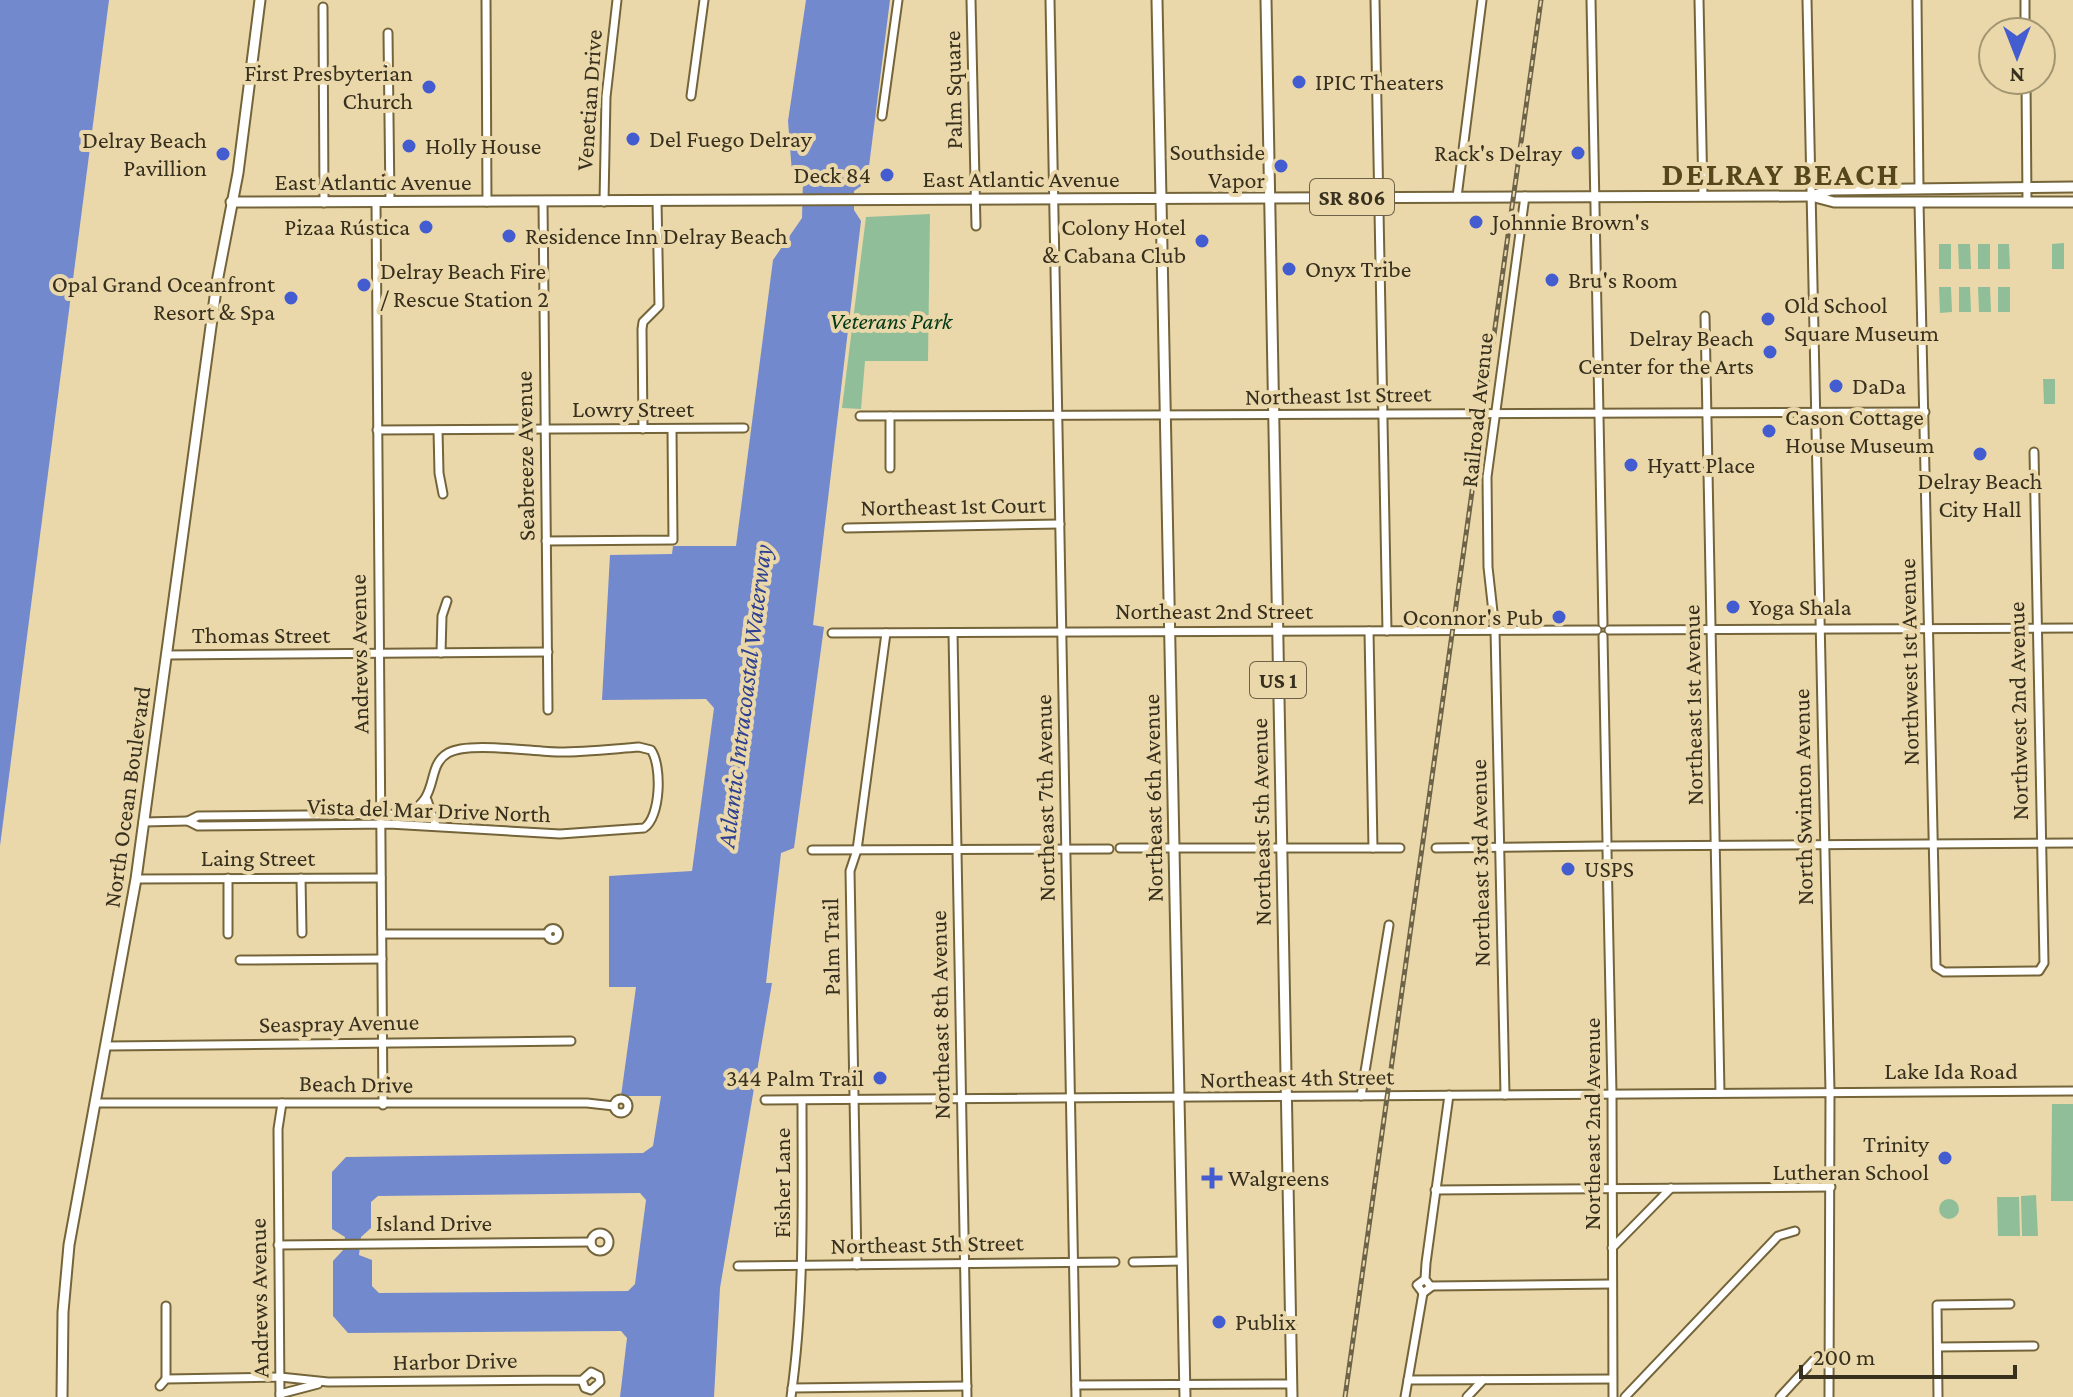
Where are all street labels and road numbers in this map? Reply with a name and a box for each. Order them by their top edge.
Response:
street label: Venetian Drive [570,28,607,172]
street label: Palm Square [938,30,967,150]
street label: East Atlantic Avenue [922,165,1120,192]
street label: East Atlantic Avenue [274,168,472,195]
road number: SR 806 [1310,179,1394,215]
street label: Railroad Avenue [1455,331,1498,489]
street label: Seabreeze Avenue [510,371,539,541]
street label: Northeast 1st Street [1245,379,1433,410]
street label: Lowry Street [572,395,695,422]
street label: Northeast 1st Court [860,490,1047,521]
street label: Northwest 1st Avenue [1893,558,1924,766]
street label: Andrews Avenue [344,574,373,734]
street label: Northeast 2nd Street [1115,597,1314,624]
street label: Northwest 2nd Avenue [2002,601,2033,821]
street label: Northeast 1st Avenue [1677,604,1708,806]
street label: Thomas Street [192,621,331,648]
road number: US 1 [1250,662,1306,698]
street label: North Ocean Boulevard [98,684,155,910]
street label: North Swinton Avenue [1787,688,1818,906]
street label: Northeast 7th Avenue [1029,694,1060,902]
street label: Northeast 6th Avenue [1137,694,1168,902]
street label: Northeast 5th Avenue [1245,718,1276,926]
street label: Northeast 3rd Avenue [1464,759,1495,967]
street label: Vista del Mar Drive North [307,792,552,827]
street label: Laing Street [201,844,316,871]
street label: Palm Trail [816,898,845,996]
street label: Northeast 8th Avenue [924,910,955,1120]
street label: Seaspray Avenue [259,1008,419,1037]
street label: Northeast 2nd Avenue [1578,1018,1605,1230]
street label: Lake Ida Road [1884,1057,2018,1084]
street label: Northeast 4th Street [1200,1062,1395,1093]
street label: Beach Drive [299,1069,413,1098]
street label: Fisher Lane [768,1128,795,1238]
street label: Island Drive [376,1209,492,1236]
street label: Andrews Avenue [244,1218,273,1378]
street label: Northeast 5th Street [830,1228,1025,1259]
street label: Harbor Drive [392,1346,518,1375]

